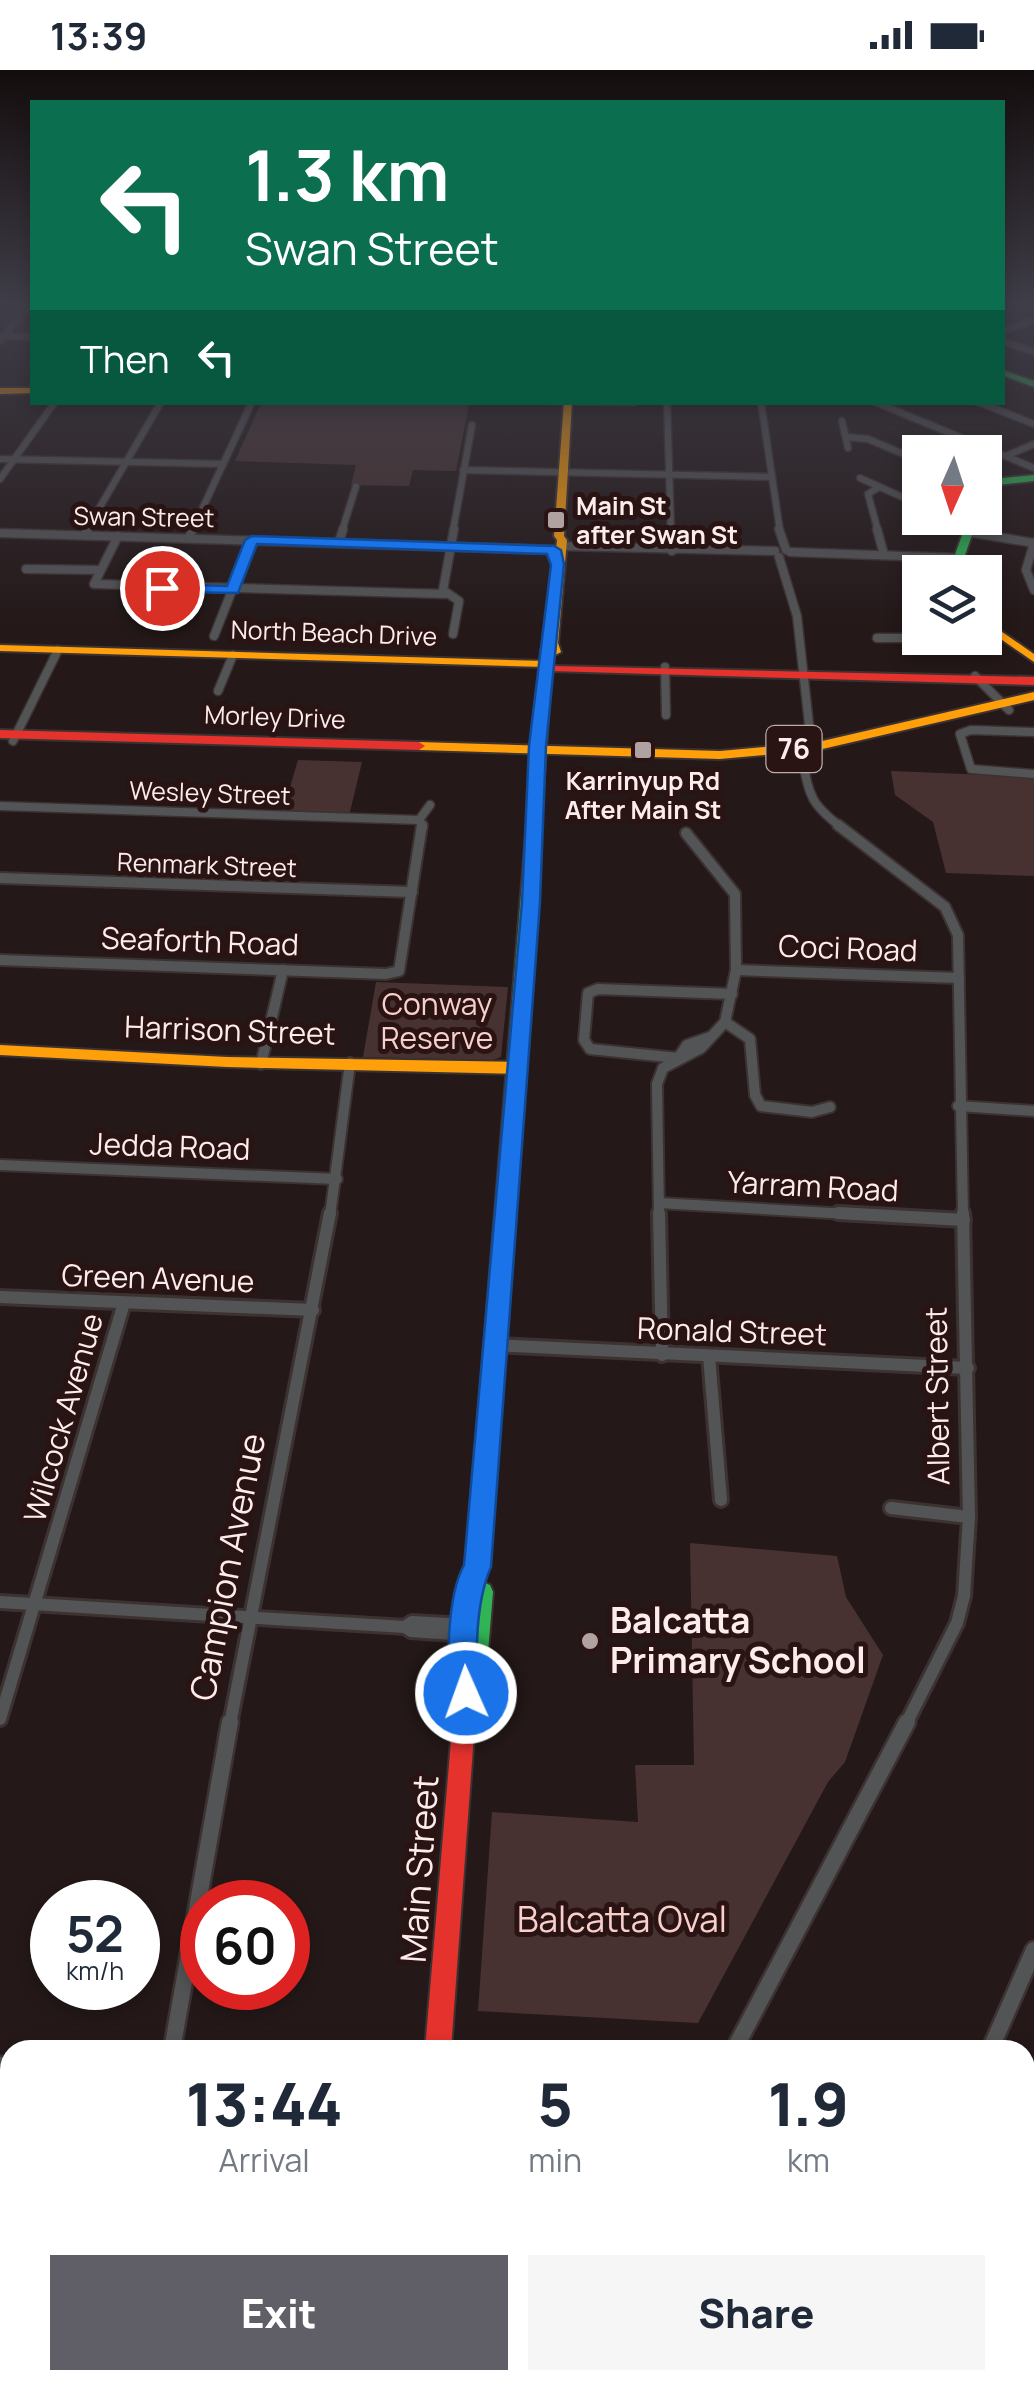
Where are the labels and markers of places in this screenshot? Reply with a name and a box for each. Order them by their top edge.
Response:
place label: Main St after Swan St [576,488,738,552]
marker: Main St after Swan St [545,509,567,531]
pin [120,546,205,631]
marker: Karrinyup Rd After Main St [632,739,654,761]
place label: Karrinyup Rd After Main St [565,763,721,827]
place label: Balcatta Primary School [610,1596,866,1684]
marker: Balcatta Primary School [579,1630,601,1652]

